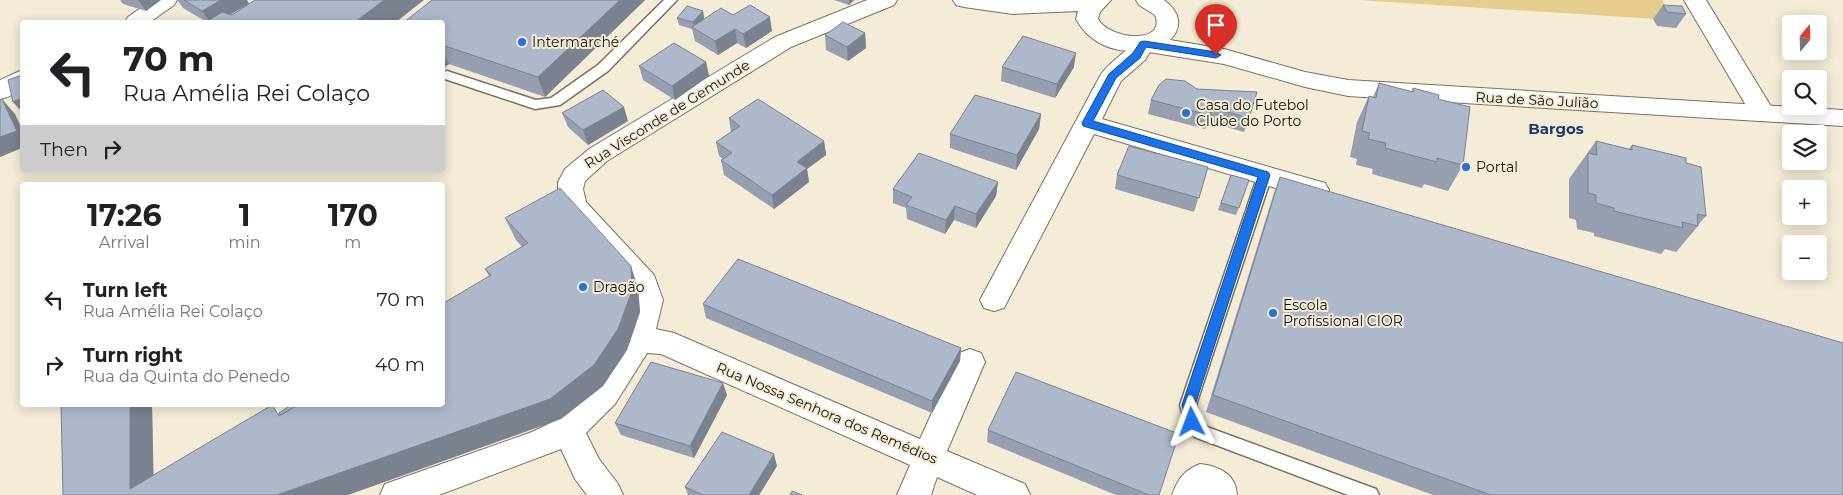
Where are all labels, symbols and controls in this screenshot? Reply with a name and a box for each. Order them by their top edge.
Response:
pin [1195,4,1237,55]
icon: arrive [1202,11,1230,39]
north arrow [1782,15,1828,60]
map controls [1782,15,1827,280]
place label: Intermarché [532,33,619,51]
marker: Intermarché [516,36,528,48]
text: 70 m [123,37,214,80]
icon: left [40,40,105,105]
street label: Rua Visconde de Gemunde [581,56,753,172]
button: search [1782,70,1827,115]
text: Rua Amélia Rei Colaço [123,80,370,107]
street label: Rua de São Julião [1475,88,1599,112]
place label: Casa do Futebol Clube do Porto [1196,96,1309,130]
marker: Casa do Futebol Clube do Porto [1180,107,1192,119]
district label: Bargos [1528,119,1584,138]
button: layers [1782,125,1827,170]
icon: right [98,135,126,163]
text: Then [40,138,88,161]
place label: Portal [1476,158,1518,176]
marker: Portal [1460,161,1472,173]
button: + [1782,180,1827,225]
text: 17:26 [87,197,162,234]
text: 1 [239,197,251,234]
text: 170 [328,197,378,234]
text: Arrival [99,233,150,252]
text: min [229,233,261,252]
text: m [344,233,361,252]
button: − [1782,235,1827,280]
place label: Dragão [593,278,645,296]
text: Turn left [83,279,168,302]
marker: Dragão [577,281,589,293]
icon: left [40,286,68,314]
text: 70 m [376,288,425,311]
place label: Escola Profissional CIOR [1283,296,1403,330]
text: Rua Amélia Rei Colaço [83,302,263,321]
marker: Escola Profissional CIOR [1267,307,1279,319]
text: Turn right [83,344,183,367]
icon: right [40,351,68,379]
text: 40 m [375,353,425,376]
street label: Rua Nossa Senhora dos Remédios [714,358,940,468]
text: Rua da Quinta do Penedo [83,367,290,386]
position arrow [1165,395,1217,447]

